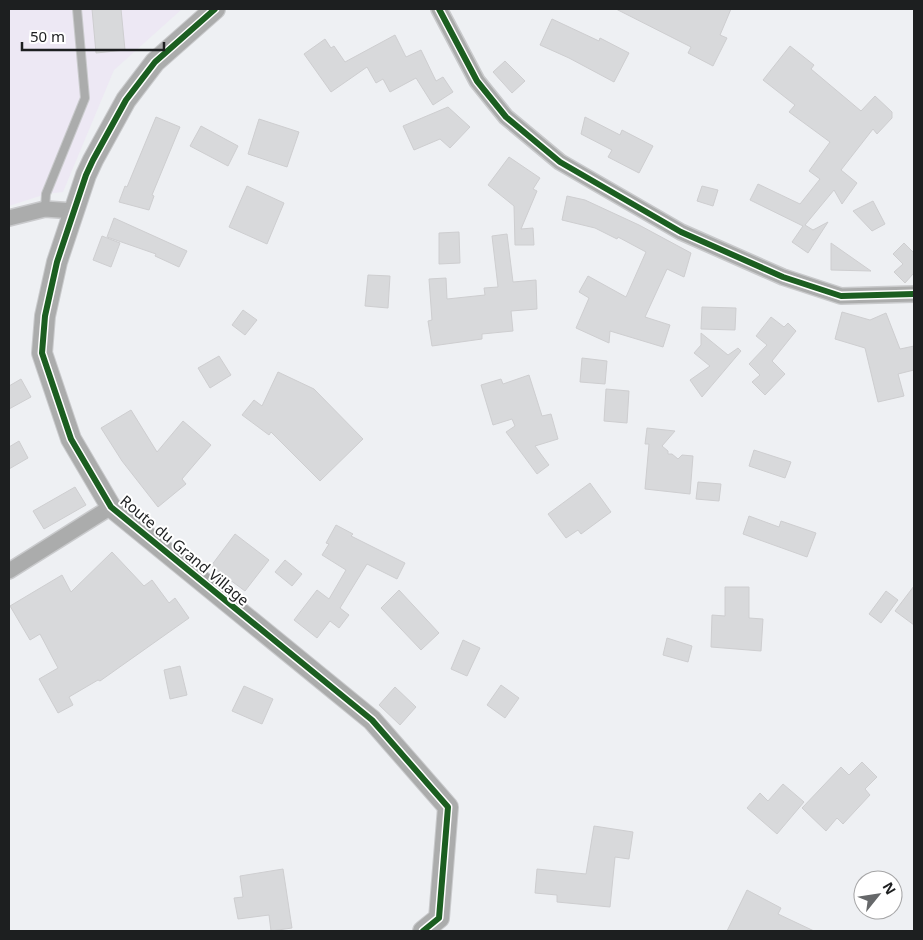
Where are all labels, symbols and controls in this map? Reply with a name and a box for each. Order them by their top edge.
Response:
scale bar [22,20,165,52]
text: 50 m [30,26,65,46]
street label: Route du Grand Village [116,490,254,610]
north arrow [853,870,903,920]
text: N [879,879,901,898]

